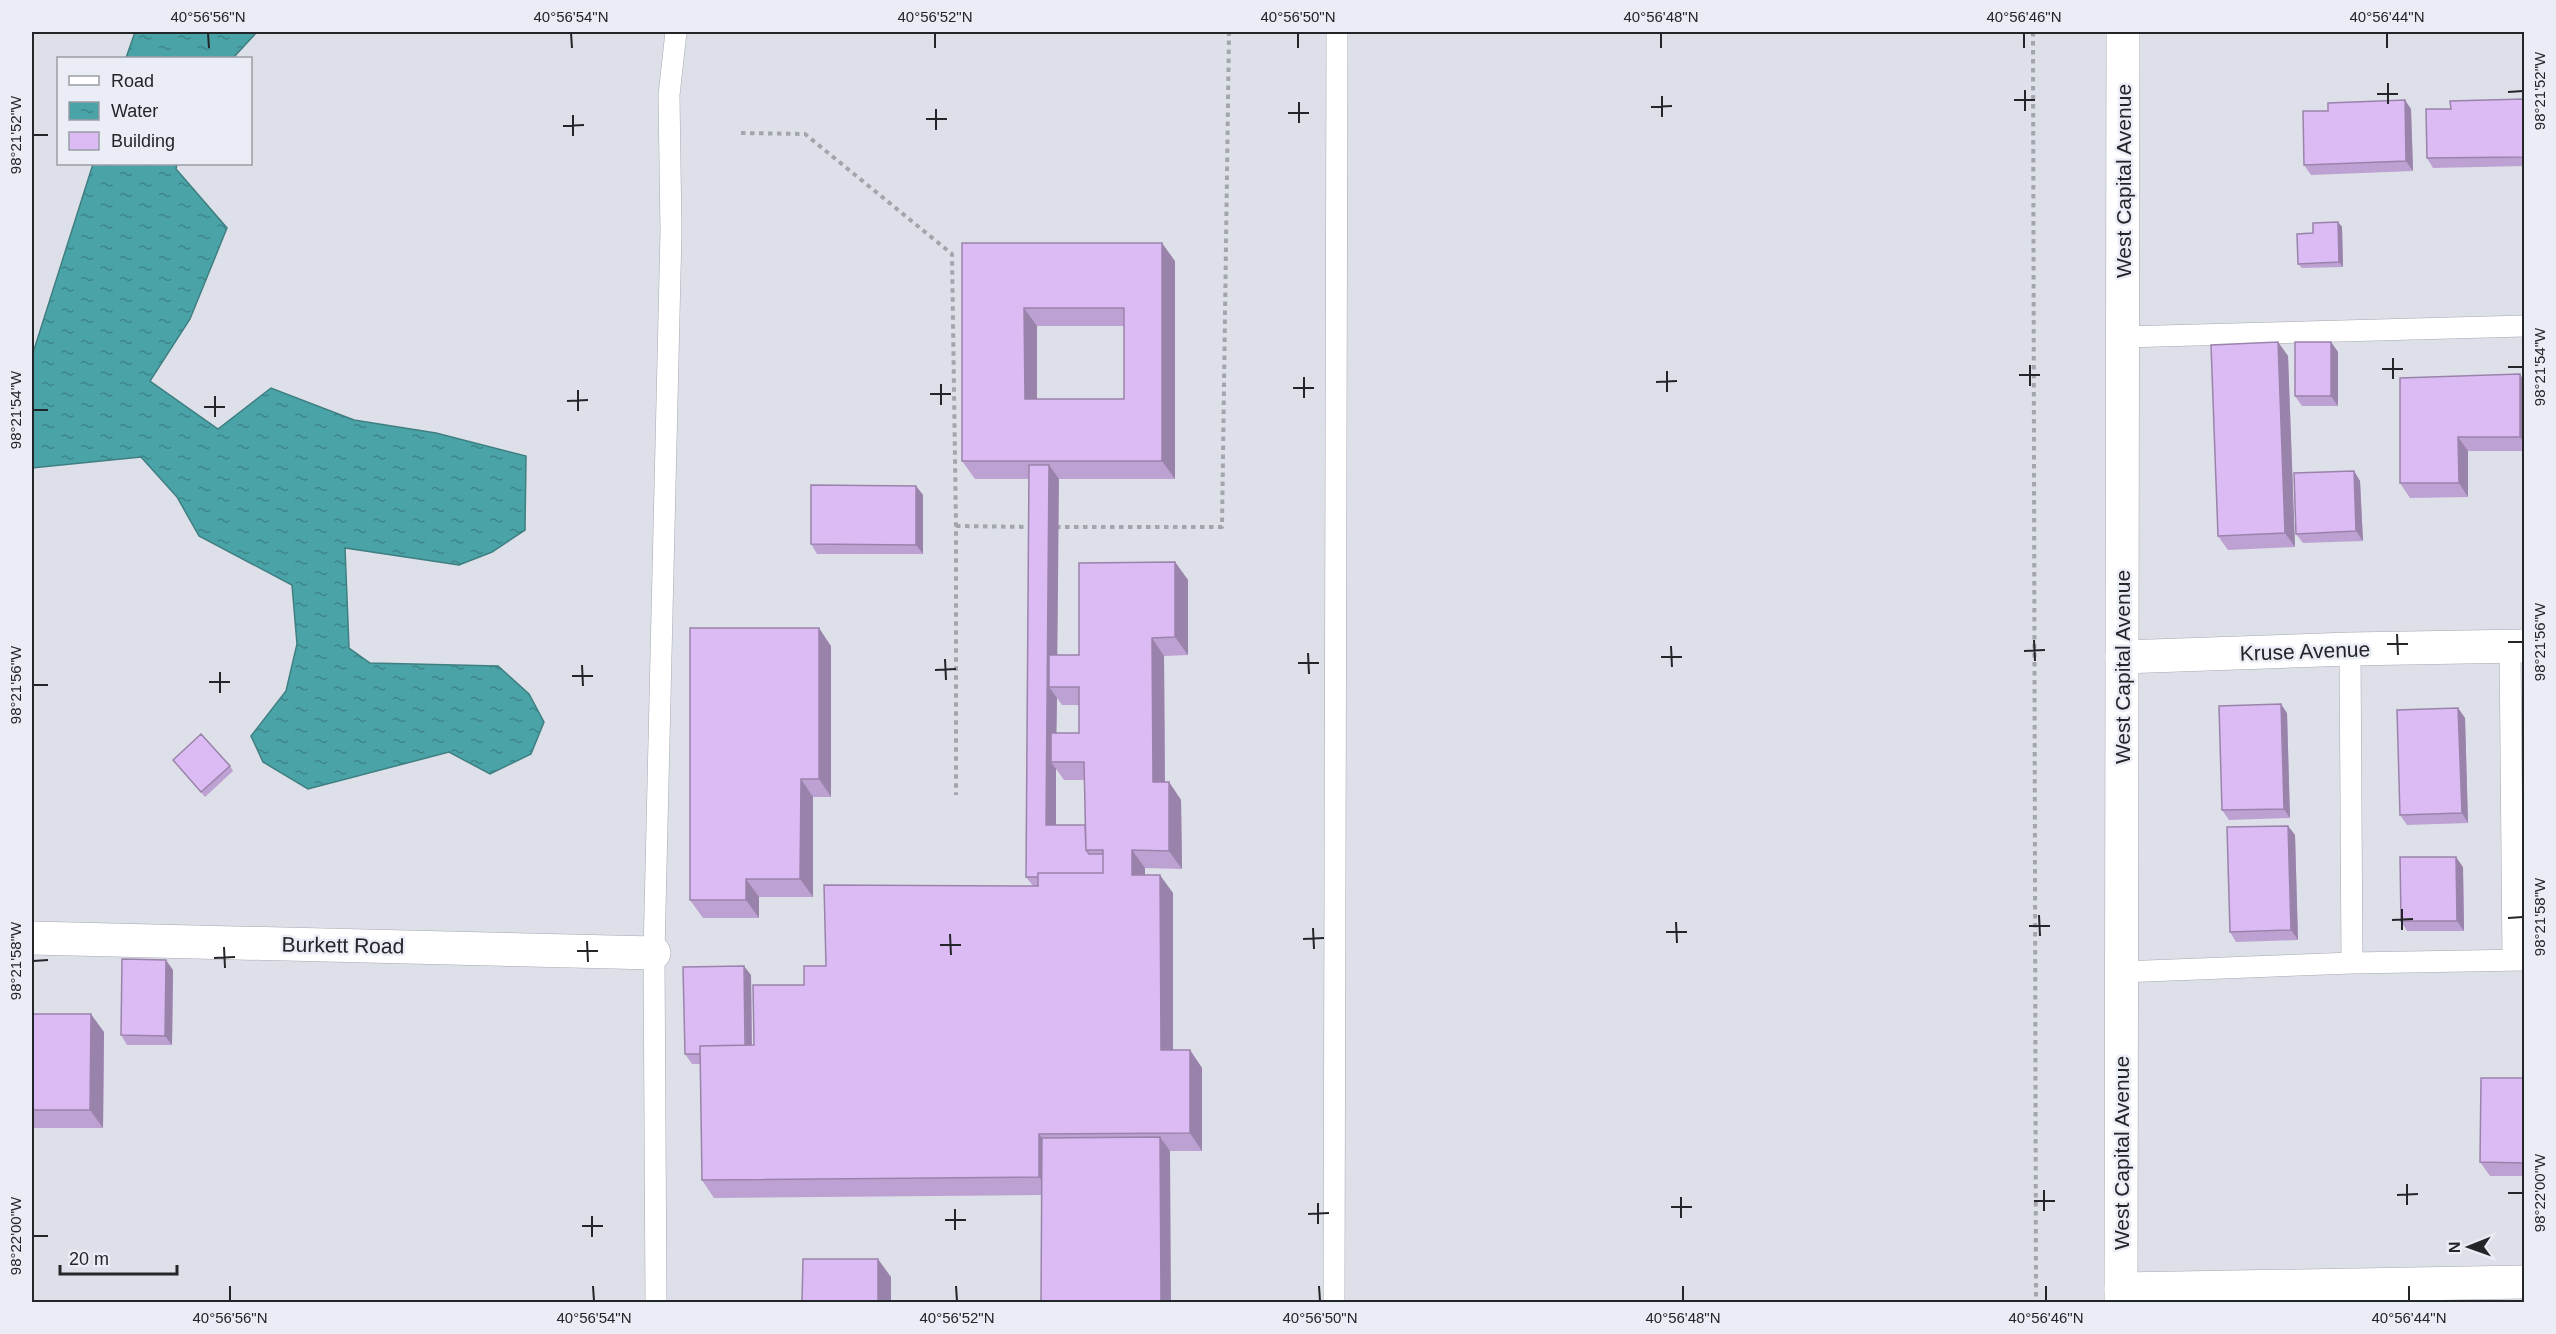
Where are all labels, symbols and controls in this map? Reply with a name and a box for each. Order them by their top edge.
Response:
text: 40°56'56"N [170,8,246,25]
text: 40°56'54"N [533,8,609,25]
text: 40°56'52"N [897,8,973,25]
text: 40°56'50"N [1260,8,1336,25]
text: 40°56'48"N [1623,8,1699,25]
text: 40°56'46"N [1986,8,2062,25]
text: 40°56'44"N [2349,8,2425,25]
text: 98°21'52"W [2531,51,2548,130]
legend [57,57,252,165]
text: Road [111,71,154,91]
street label: West Capital Avenue [2112,84,2135,278]
text: 98°21'52"W [7,95,24,174]
text: Water [111,101,158,121]
text: Building [111,131,175,151]
text: 98°21'54"W [2531,327,2548,406]
text: 98°21'54"W [7,370,24,449]
street label: West Capital Avenue [2111,570,2134,764]
text: 98°21'56"W [2531,602,2548,681]
street label: Kruse Avenue [2239,637,2371,665]
text: 98°21'56"W [7,645,24,724]
text: 98°21'58"W [2531,877,2548,956]
text: 98°21'58"W [7,921,24,1000]
street label: Burkett Road [282,932,404,958]
street label: West Capital Avenue [2110,1056,2133,1250]
text: 98°22'00"W [2531,1153,2548,1232]
text: 98°22'00"W [7,1196,24,1275]
north arrow [2439,1217,2499,1277]
scale bar [60,1238,177,1276]
text: N [2446,1241,2463,1253]
text: 20 m [69,1249,109,1269]
text: 40°56'56"N [192,1309,268,1326]
text: 40°56'54"N [556,1309,632,1326]
text: 40°56'52"N [919,1309,995,1326]
text: 40°56'50"N [1282,1309,1358,1326]
text: 40°56'48"N [1645,1309,1721,1326]
text: 40°56'46"N [2008,1309,2084,1326]
text: 40°56'44"N [2371,1309,2447,1326]

